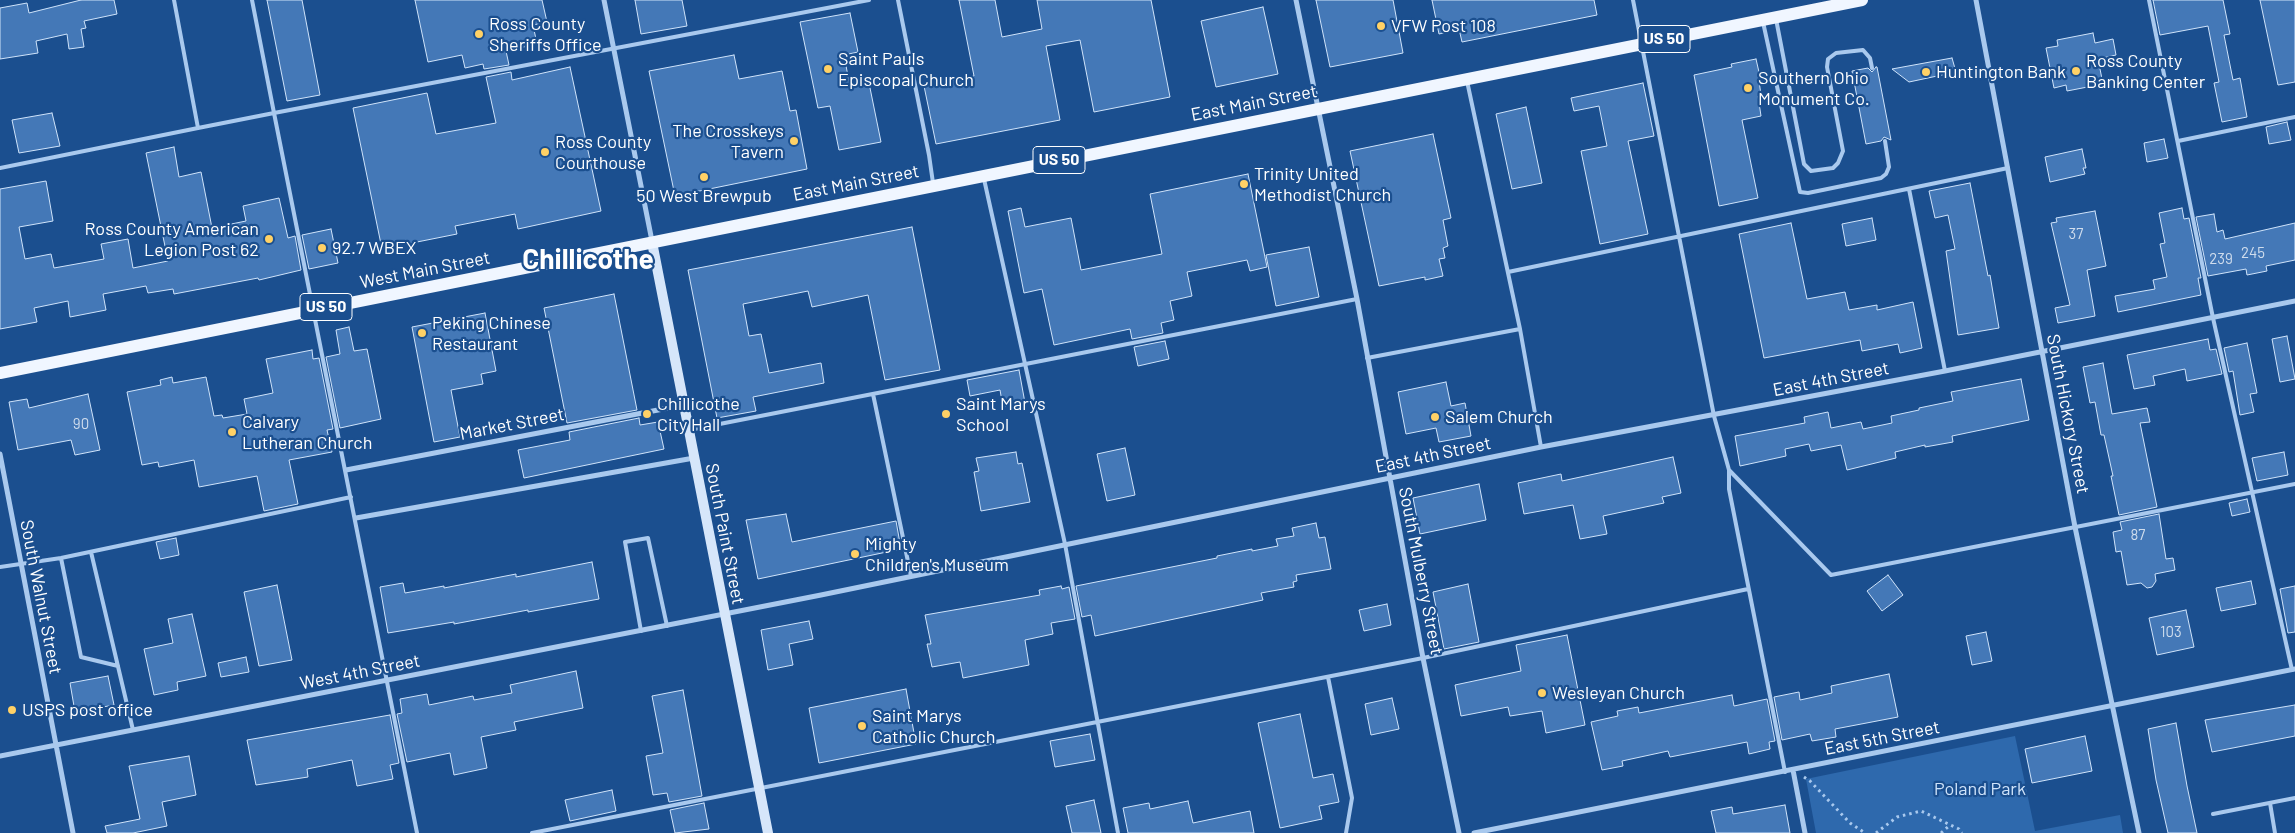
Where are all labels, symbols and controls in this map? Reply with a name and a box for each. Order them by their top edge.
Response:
place label: Ross County Sheriffs Office [489,13,602,56]
place label: VFW Post 108 [1391,15,1496,37]
marker: VFW Post 108 [1375,20,1387,32]
road number: US 50 [1638,26,1690,52]
marker: Ross County Sheriffs Office [473,28,485,40]
place label: Saint Pauls Episcopal Church [838,48,974,90]
place label: Ross County Banking Center [2086,50,2205,92]
place label: Huntington Bank [1936,61,2066,83]
marker: Saint Pauls Episcopal Church [822,63,834,75]
marker: Ross County Banking Center [2070,65,2082,77]
marker: Huntington Bank [1920,66,1932,78]
place label: Southern Ohio Monument Co. [1758,67,1870,110]
street label: East Main Street [1189,80,1319,126]
marker: Southern Ohio Monument Co. [1742,82,1754,94]
place label: The Crosskeys Tavern [672,120,784,162]
place label: Ross County Courthouse [555,131,651,173]
marker: The Crosskeys Tavern [788,135,800,147]
marker: Ross County Courthouse [539,146,551,158]
road number: US 50 [1033,146,1085,174]
street label: East Main Street [791,160,921,206]
place label: Trinity United Methodist Church [1254,163,1391,205]
marker: 50 West Brewpub [698,171,710,183]
marker: Trinity United Methodist Church [1238,178,1250,190]
place label: 50 West Brewpub [636,185,772,207]
place label: Ross County American Legion Post 62 [84,218,259,260]
house number: 37 [2069,225,2083,243]
marker: Ross County American Legion Post 62 [263,233,275,245]
place label: 92.7 WBEX [332,237,416,259]
marker: 92.7 WBEX [316,242,328,254]
district label: Chillicothe [522,243,654,277]
house number: 245 [2241,244,2265,262]
street label: West Main Street [358,247,492,293]
house number: 239 [2209,250,2233,268]
road number: US 50 [300,294,352,320]
place label: Peking Chinese Restaurant [432,312,551,354]
marker: Peking Chinese Restaurant [416,327,428,339]
street label: South Hickory Street [2042,332,2094,496]
street label: East 4th Street [1771,357,1891,401]
place label: Chillicothe City Hall [657,393,740,436]
place label: Saint Marys School [956,393,1046,436]
street label: Market Street [458,403,566,445]
place label: Salem Church [1445,406,1553,428]
marker: Chillicothe City Hall [641,408,653,420]
marker: Saint Marys School [940,408,952,420]
place label: Calvary Lutheran Church [242,411,372,454]
marker: Salem Church [1429,411,1441,423]
house number: 90 [73,415,89,433]
marker: Calvary Lutheran Church [226,426,238,438]
street label: East 4th Street [1373,432,1493,478]
street label: South Paint Street [701,462,749,606]
street label: South Mulberry Street [1394,485,1448,657]
street label: South Walnut Street [15,518,67,676]
house number: 87 [2131,526,2145,544]
place label: Mighty Children's Museum [865,533,1009,576]
marker: Mighty Children's Museum [849,548,861,560]
house number: 103 [2160,623,2182,641]
street label: West 4th Street [298,650,422,694]
place label: Wesleyan Church [1552,682,1685,704]
marker: Wesleyan Church [1536,687,1548,699]
place label: USPS post office [22,699,153,721]
marker: USPS post office [6,704,18,716]
place label: Saint Marys Catholic Church [872,705,995,748]
street label: East 5th Street [1822,716,1942,760]
marker: Saint Marys Catholic Church [856,720,868,732]
park label: Poland Park [1934,778,2026,800]

